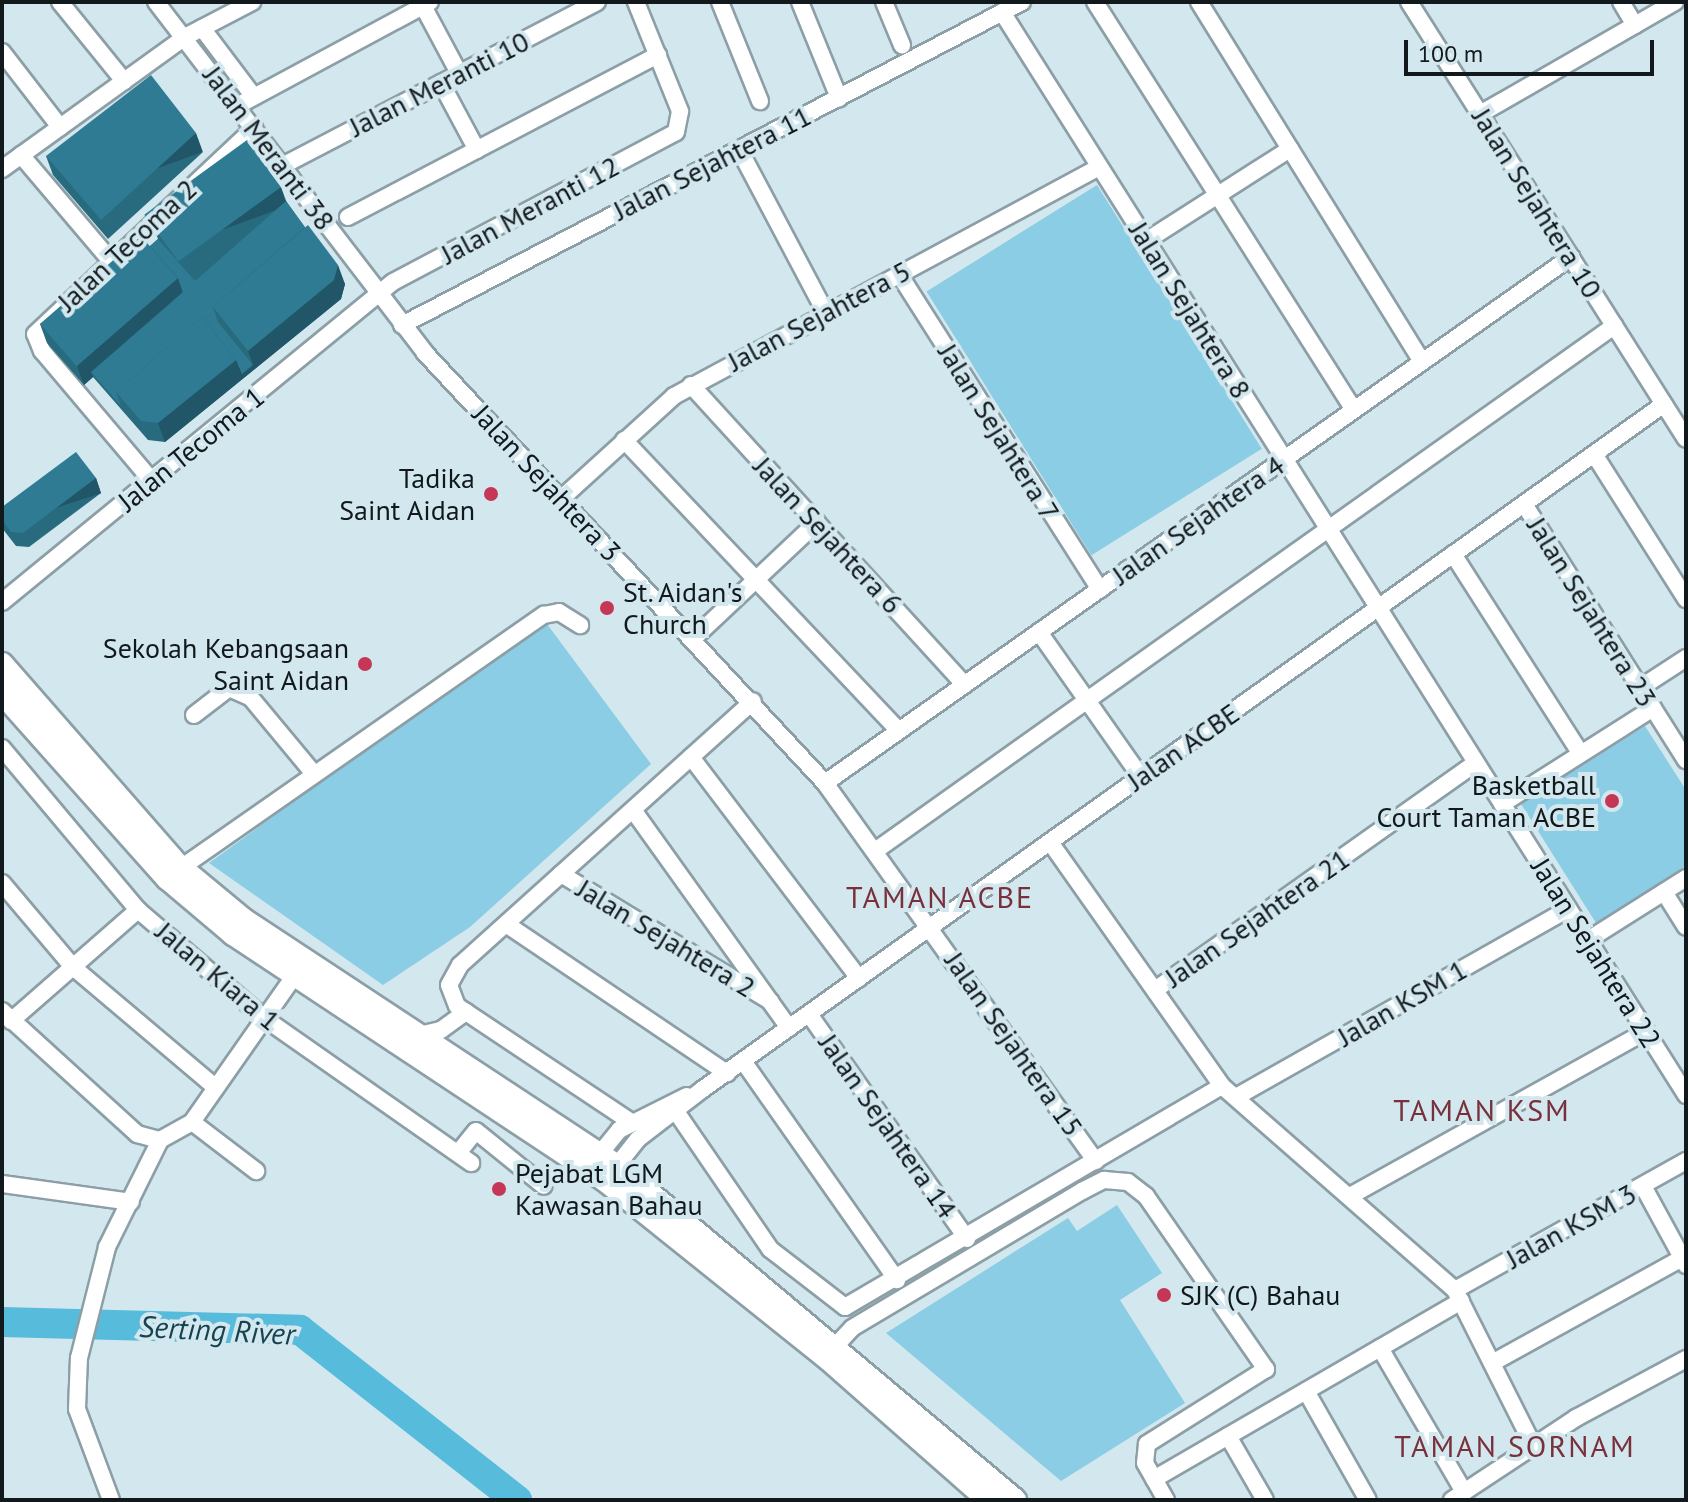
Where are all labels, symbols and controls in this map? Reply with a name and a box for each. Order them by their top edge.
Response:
street label: Jalan Meranti 10 [344,24,534,144]
scale bar [1408,24,1658,74]
text: 100 m [1418,38,1483,69]
street label: Jalan Meranti 38 [196,59,342,237]
street label: Jalan Sejahtera 11 [607,99,817,227]
street label: Jalan Sejahtera 10 [1465,102,1609,304]
street label: Jalan Meranti 12 [435,149,625,271]
street label: Jalan Tecoma 2 [50,172,204,318]
street label: Jalan Sejahtera 8 [1122,215,1258,405]
street label: Jalan Sejahtera 5 [722,254,916,378]
street label: Jalan Sejahtera 7 [931,337,1067,527]
street label: Jalan Tecoma 1 [111,380,271,518]
street label: Jalan Sejahtera 3 [466,398,628,568]
street label: Jalan Sejahtera 4 [1106,448,1290,592]
street label: Jalan Sejahtera 6 [747,450,909,620]
place label: Tadika Saint Aidan [338,461,475,527]
marker: Tadika Saint Aidan [482,485,500,503]
street label: Jalan Sejahtera 23 [1520,511,1664,713]
place label: St. Aidan's Church [623,575,746,641]
marker: St. Aidan's Church [598,599,616,617]
place label: Sekolah Kebangsaan Saint Aidan [103,631,349,697]
marker: Sekolah Kebangsaan Saint Aidan [356,655,374,673]
street label: Jalan ACBE [1120,696,1246,798]
place label: Basketball Court Taman ACBE [1375,768,1596,834]
marker: Basketball Court Taman ACBE [1603,792,1621,810]
street label: Jalan Sejahtera 21 [1158,842,1356,994]
street label: Jalan Sejahtera 22 [1524,852,1668,1054]
street label: Jalan Sejahtera 2 [571,872,761,1004]
district label: TAMAN ACBE [845,879,1035,915]
street label: Jalan Kiara 1 [149,914,287,1038]
street label: Jalan Sejahtera 15 [938,945,1090,1143]
street label: Jalan KSM 1 [1331,953,1473,1053]
street label: Jalan Sejahtera 14 [812,1027,964,1225]
district label: TAMAN KSM [1393,1092,1571,1128]
place label: Pejabat LGM Kawasan Bahau [515,1156,703,1222]
street label: Jalan KSM 3 [1500,1176,1642,1276]
marker: Pejabat LGM Kawasan Bahau [490,1180,508,1198]
place label: SJK (C) Bahau [1180,1278,1341,1312]
marker: SJK (C) Bahau [1155,1286,1173,1304]
water label: Serting River [138,1308,296,1352]
district label: TAMAN SORNAM [1394,1428,1636,1464]

